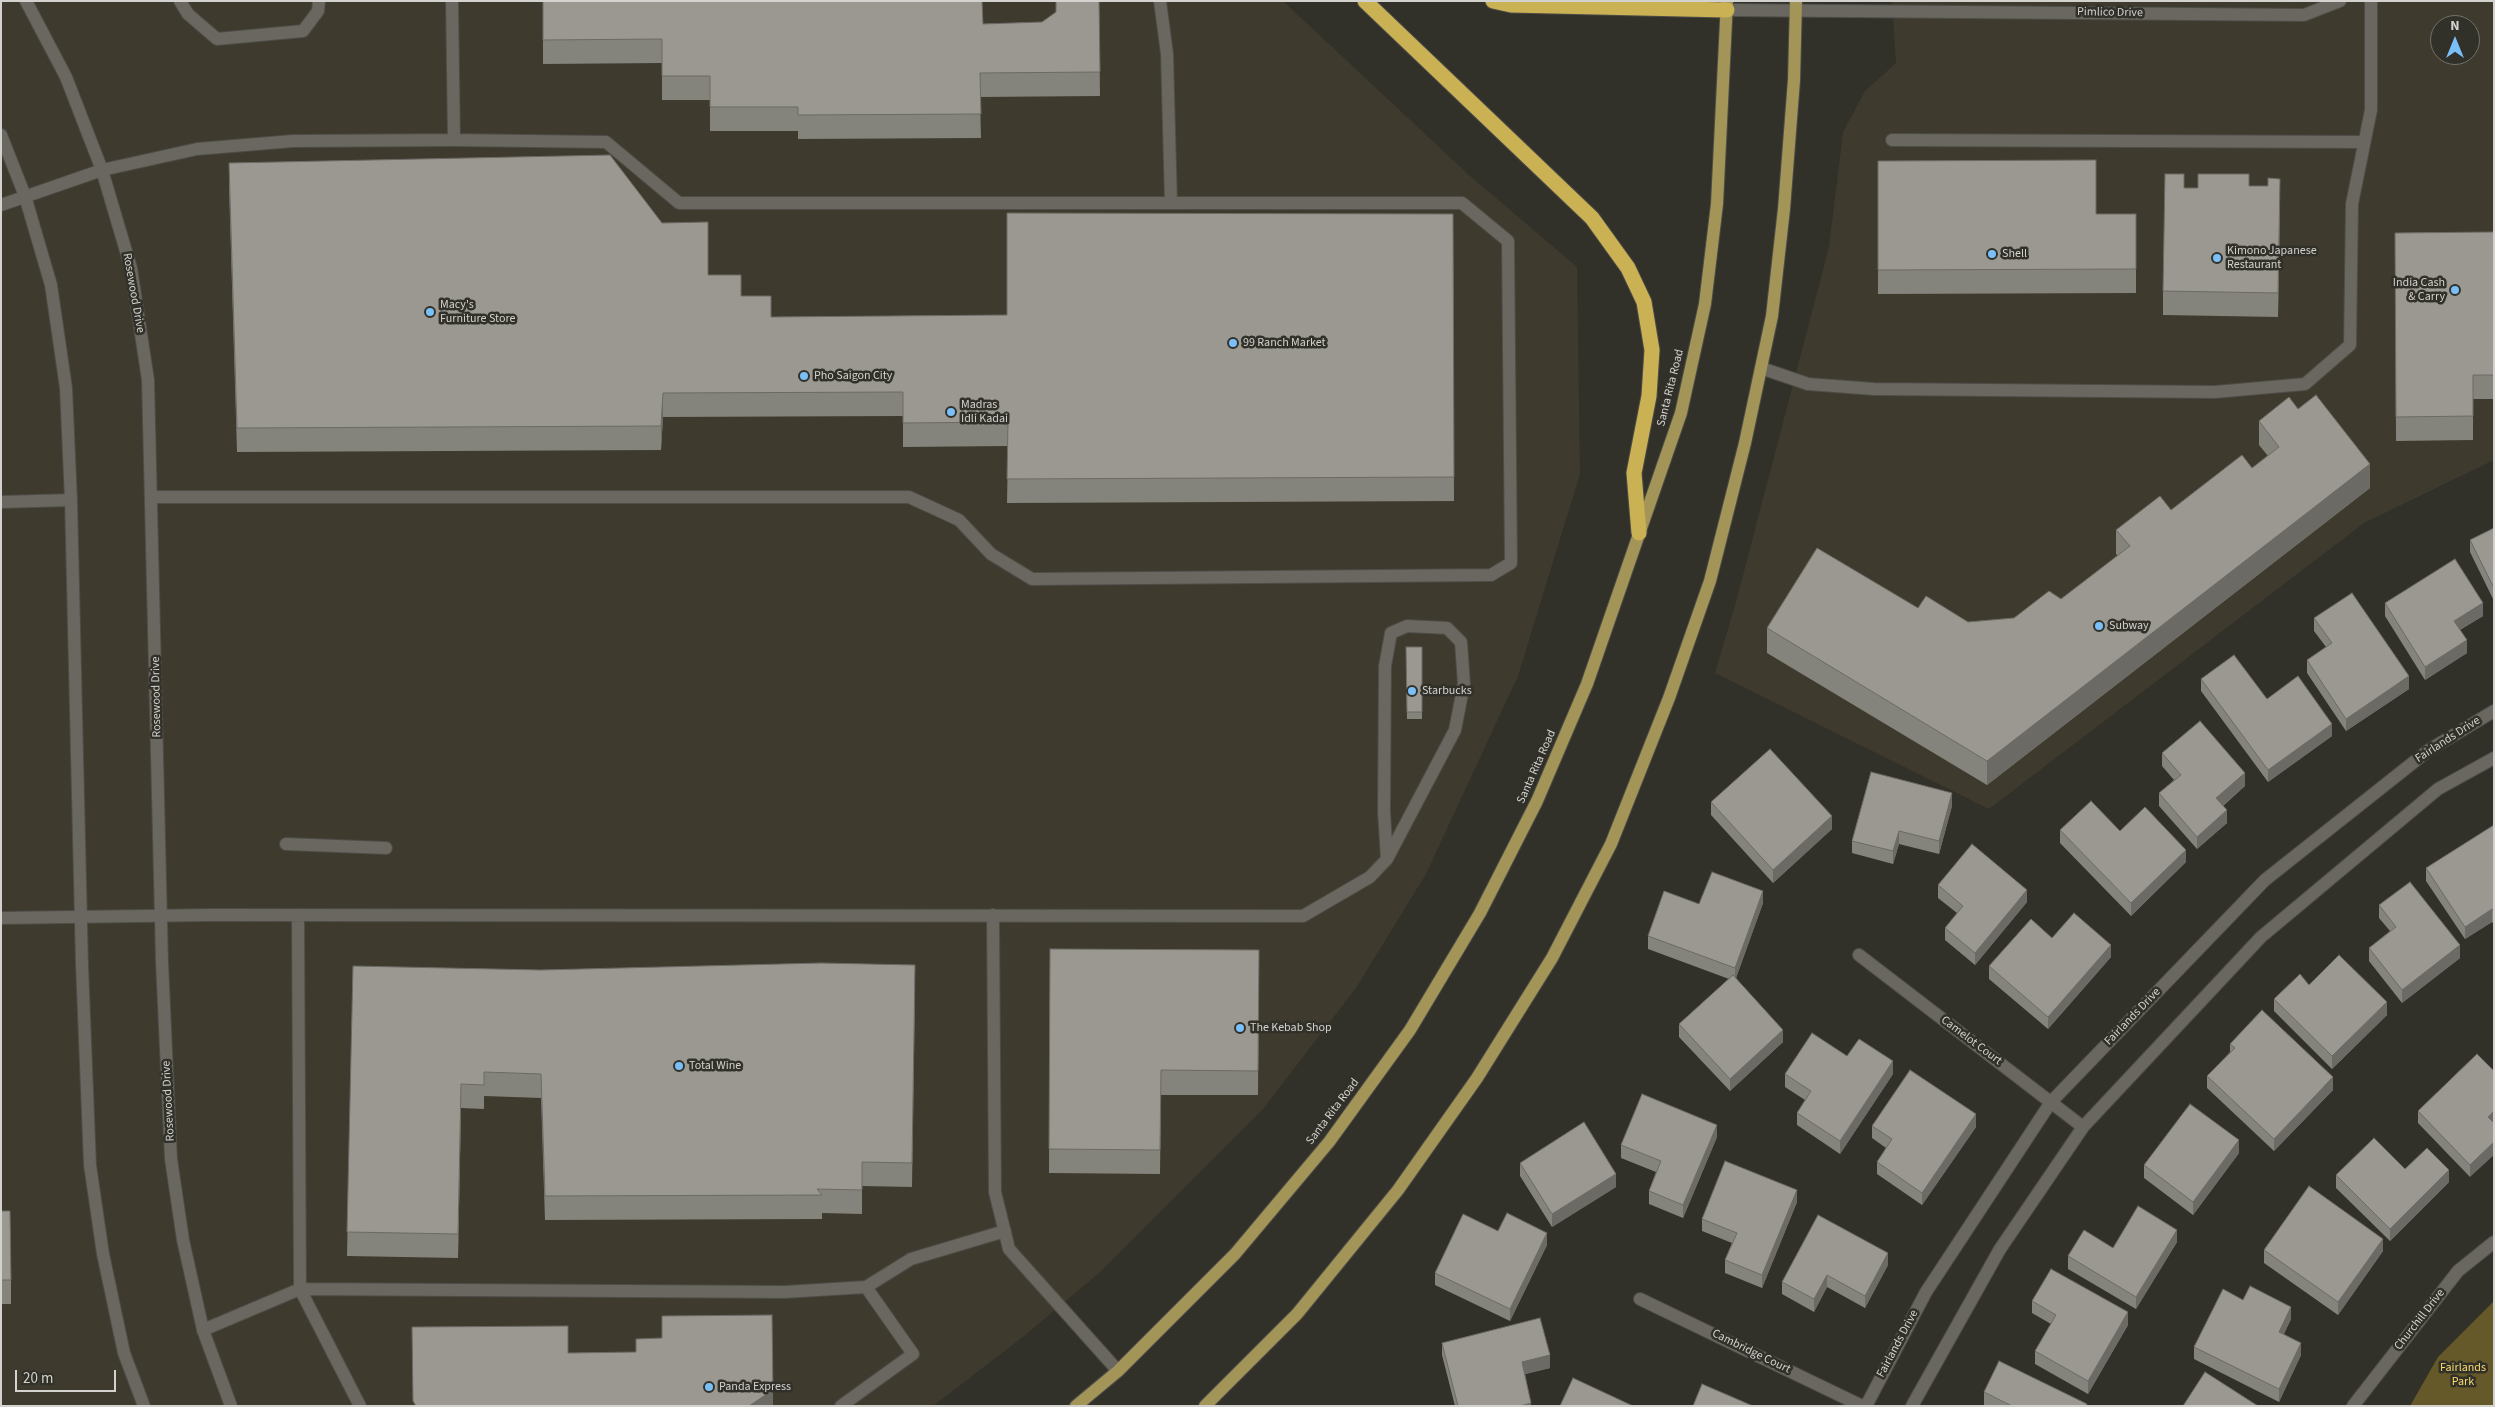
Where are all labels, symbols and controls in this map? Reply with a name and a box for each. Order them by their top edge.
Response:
street label: Pimlico Drive [2077,5,2143,21]
north arrow [2430,15,2480,65]
text: N [2450,16,2460,36]
place label: Kimono Japanese Restaurant [2227,244,2317,272]
place label: Shell [2002,247,2027,261]
marker: Shell [1986,248,1998,260]
street label: Rosewood Drive [119,252,147,334]
marker: Kimono Japanese Restaurant [2211,252,2223,264]
place label: India Cash & Carry [2393,276,2445,304]
marker: India Cash & Carry [2449,284,2461,296]
place label: Macy's Furniture Store [440,298,515,326]
marker: Macy's Furniture Store [424,306,436,318]
place label: 99 Ranch Market [1243,336,1326,350]
marker: 99 Ranch Market [1227,337,1239,349]
street label: Santa Rita Road [1654,348,1688,428]
place label: Pho Saigon City [814,369,892,383]
marker: Pho Saigon City [798,370,810,382]
place label: Madras Idli Kadai [961,398,1008,426]
marker: Madras Idli Kadai [945,406,957,418]
place label: Subway [2109,619,2149,633]
marker: Subway [2093,620,2105,632]
street label: Rosewood Drive [149,656,165,738]
place label: Starbucks [1422,684,1472,698]
marker: Starbucks [1406,685,1418,697]
street label: Fairlands Drive [2413,714,2483,766]
street label: Santa Rita Road [1514,728,1560,806]
street label: Fairlands Drive [2102,985,2164,1049]
street label: Camelot Court [1938,1013,2004,1069]
place label: The Kebab Shop [1250,1021,1332,1035]
marker: The Kebab Shop [1234,1022,1246,1034]
place label: Total Wine [689,1059,741,1073]
street label: Rosewood Drive [160,1060,178,1142]
marker: Total Wine [673,1060,685,1072]
street label: Santa Rita Road [1303,1076,1363,1148]
street label: Churchill Drive [2392,1287,2448,1353]
street label: Fairlands Drive [1874,1308,1922,1380]
street label: Cambridge Court [1709,1327,1793,1377]
scale bar [18,1360,119,1392]
park label: Fairlands Park [2440,1361,2486,1389]
text: 20 m [23,1368,53,1389]
place label: Panda Express [719,1380,791,1394]
marker: Panda Express [703,1381,715,1393]

